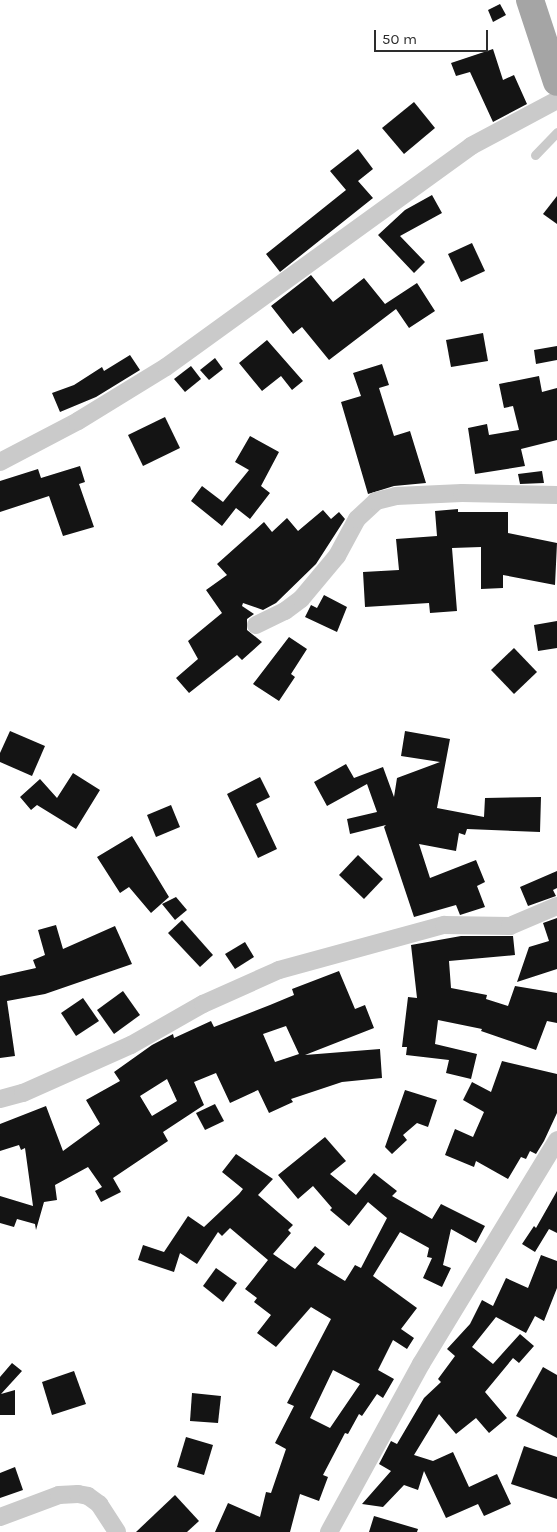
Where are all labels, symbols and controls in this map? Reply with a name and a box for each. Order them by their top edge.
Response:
scale bar [377,20,491,52]
text: 50 m [382,30,417,48]

